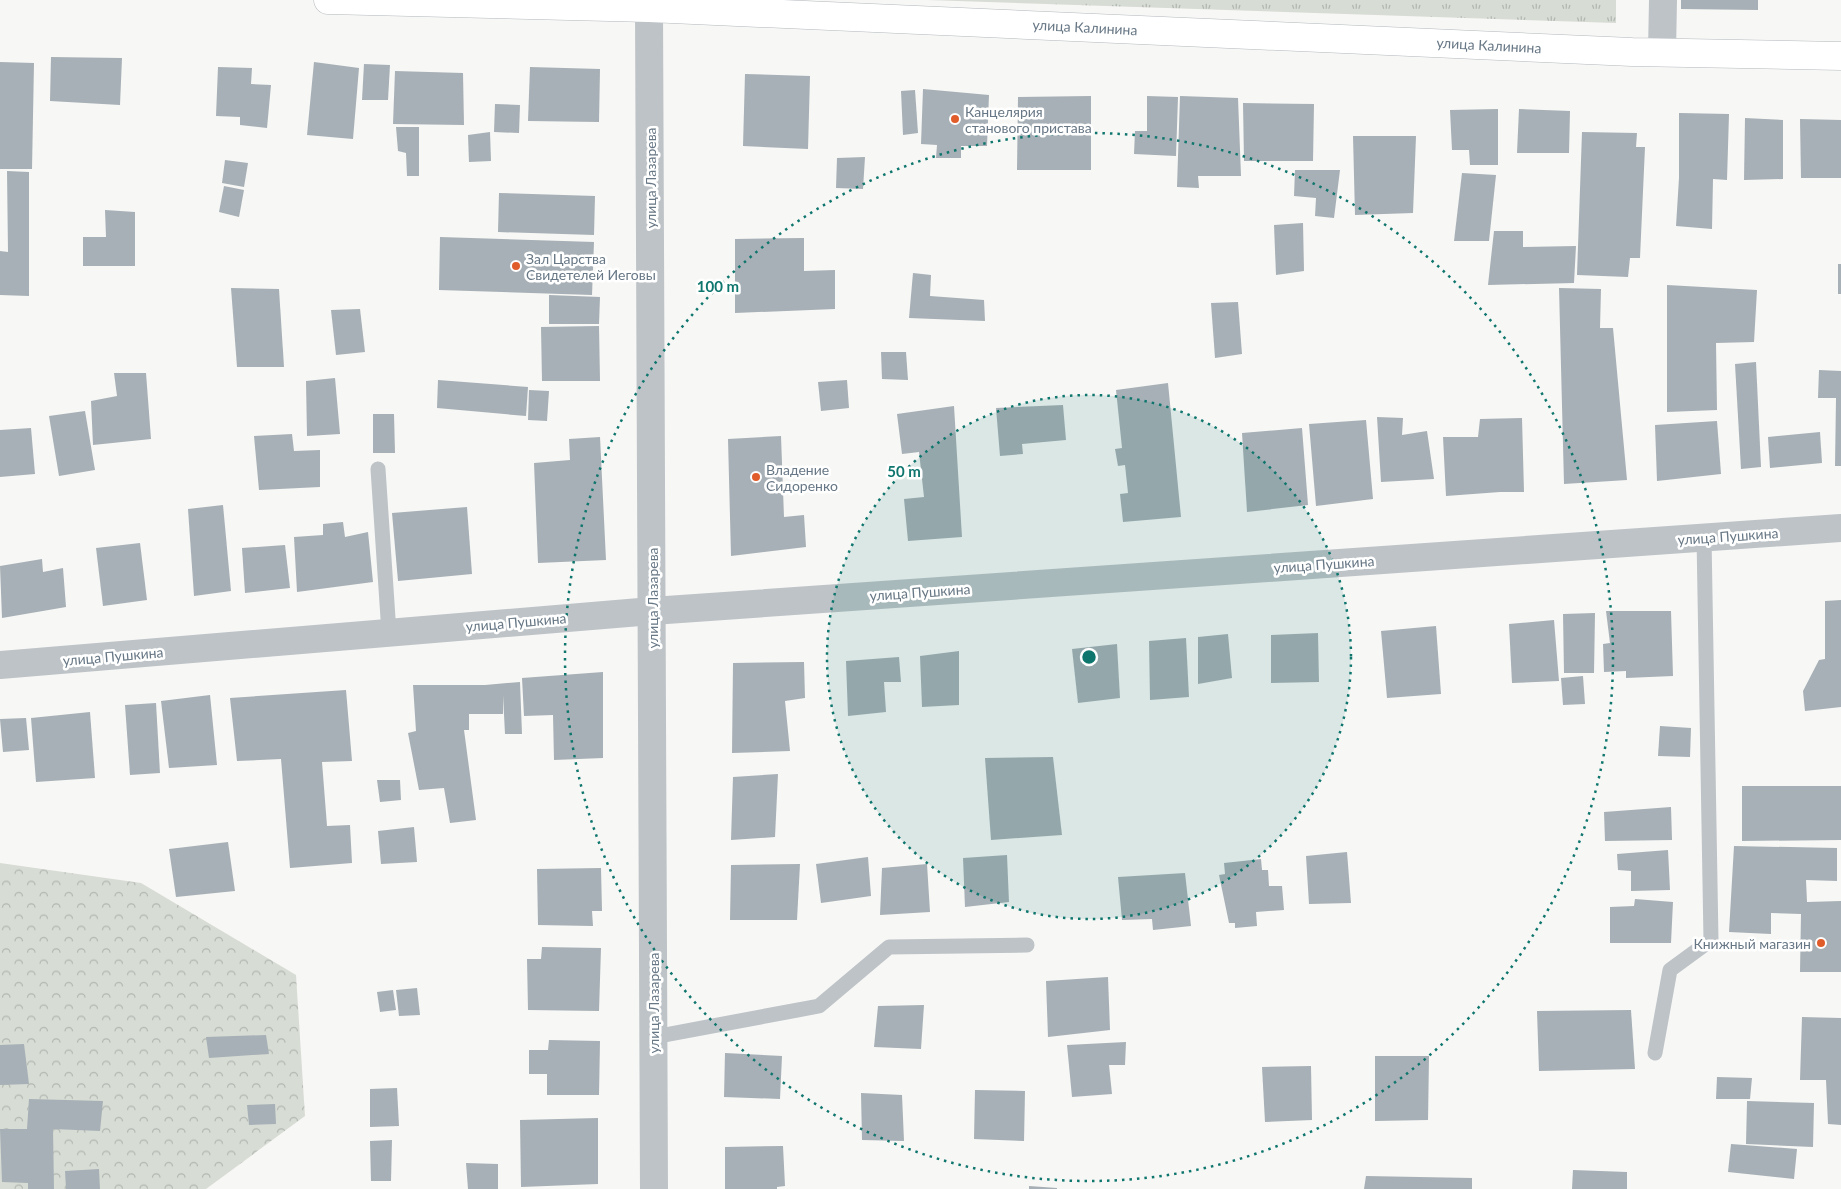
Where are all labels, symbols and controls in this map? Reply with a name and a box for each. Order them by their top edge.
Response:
street label: улица Калинина [1032,16,1138,38]
street label: улица Калинина [1436,34,1542,56]
place label: Канцелярия станового пристава [965,103,1092,136]
marker: Канцелярия станового пристава [949,113,961,125]
street label: улица Лазарева [642,127,659,229]
place label: Зал Царства Свидетелей Иеговы [526,250,656,283]
marker: Зал Царства Свидетелей Иеговы [510,260,522,272]
text: 100 m [697,277,739,295]
place label: Владение Сидоренко [766,461,838,494]
text: 50 m [887,462,921,480]
marker: Владение Сидоренко [750,471,762,483]
street label: улица Пушкина [1677,524,1779,548]
street label: улица Лазарева [644,547,661,649]
street label: улица Пушкина [1273,552,1375,576]
street label: улица Пушкина [869,580,971,604]
street label: улица Пушкина [465,609,567,635]
street label: улица Пушкина [62,643,164,669]
centre of rings [1080,648,1098,666]
place label: Книжный магазин [1693,935,1811,952]
marker: Книжный магазин [1815,937,1827,949]
street label: улица Лазарева [645,952,662,1054]

